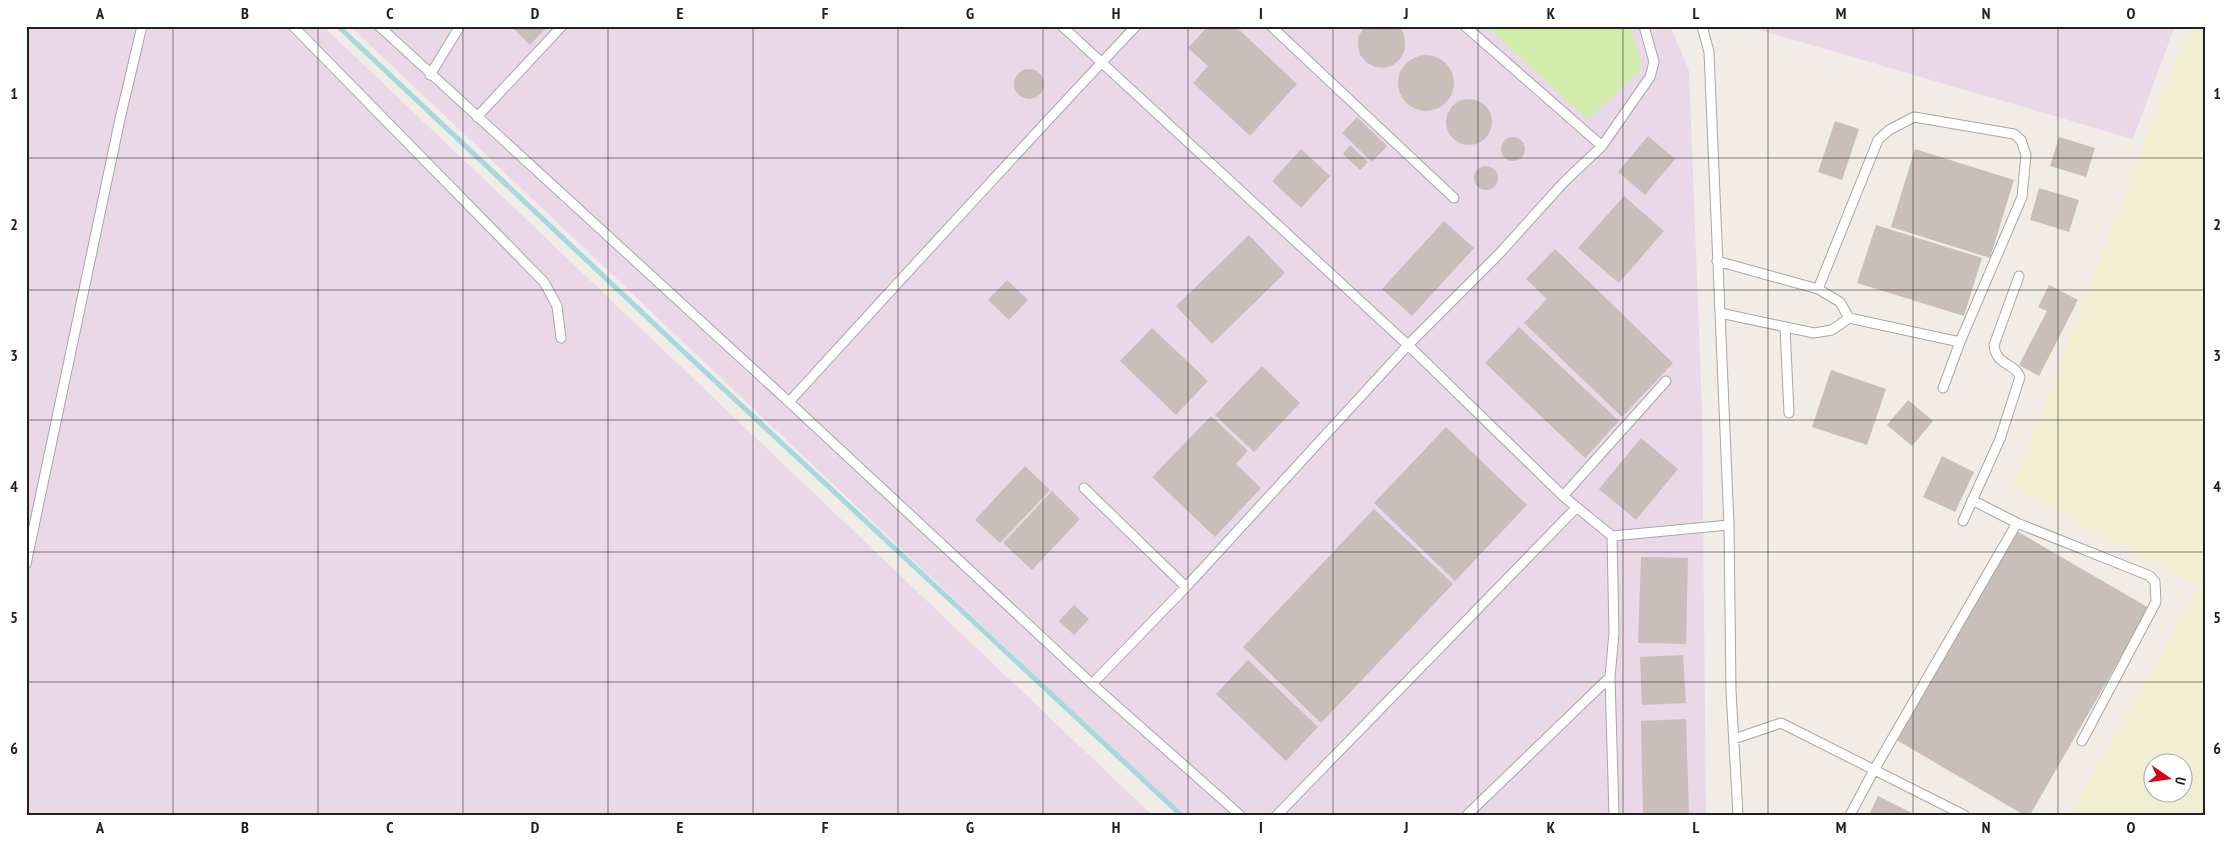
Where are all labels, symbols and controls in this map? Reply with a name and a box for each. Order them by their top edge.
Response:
text: A [95,3,105,23]
text: B [241,3,249,23]
text: C [386,3,394,23]
text: D [531,3,540,23]
text: E [677,3,684,23]
text: F [822,3,829,23]
text: G [966,3,974,23]
text: H [1112,3,1120,23]
text: I [1259,3,1263,23]
text: J [1403,3,1408,23]
text: K [1547,3,1556,23]
text: L [1693,3,1700,23]
text: M [1836,3,1846,23]
text: N [1982,3,1990,23]
text: O [2127,3,2136,23]
text: 1 [10,83,18,103]
text: 1 [2213,83,2221,103]
text: 2 [10,214,18,234]
text: 2 [2213,214,2221,234]
text: 3 [10,345,18,365]
text: 3 [2213,345,2221,365]
text: 4 [10,476,18,496]
text: 4 [2213,476,2221,496]
text: 5 [10,607,18,627]
text: 5 [2213,607,2221,627]
text: 6 [10,738,18,758]
text: 6 [2213,738,2221,758]
north arrow [2144,754,2194,804]
text: U [2171,775,2190,786]
text: A [95,817,105,837]
text: B [241,817,249,837]
text: C [386,817,394,837]
text: D [531,817,540,837]
text: E [677,817,684,837]
text: F [822,817,829,837]
text: G [966,817,974,837]
text: H [1112,817,1120,837]
text: I [1259,817,1263,837]
text: J [1403,817,1408,837]
text: K [1547,817,1556,837]
text: L [1693,817,1700,837]
text: M [1836,817,1846,837]
text: N [1982,817,1990,837]
text: O [2127,817,2136,837]

